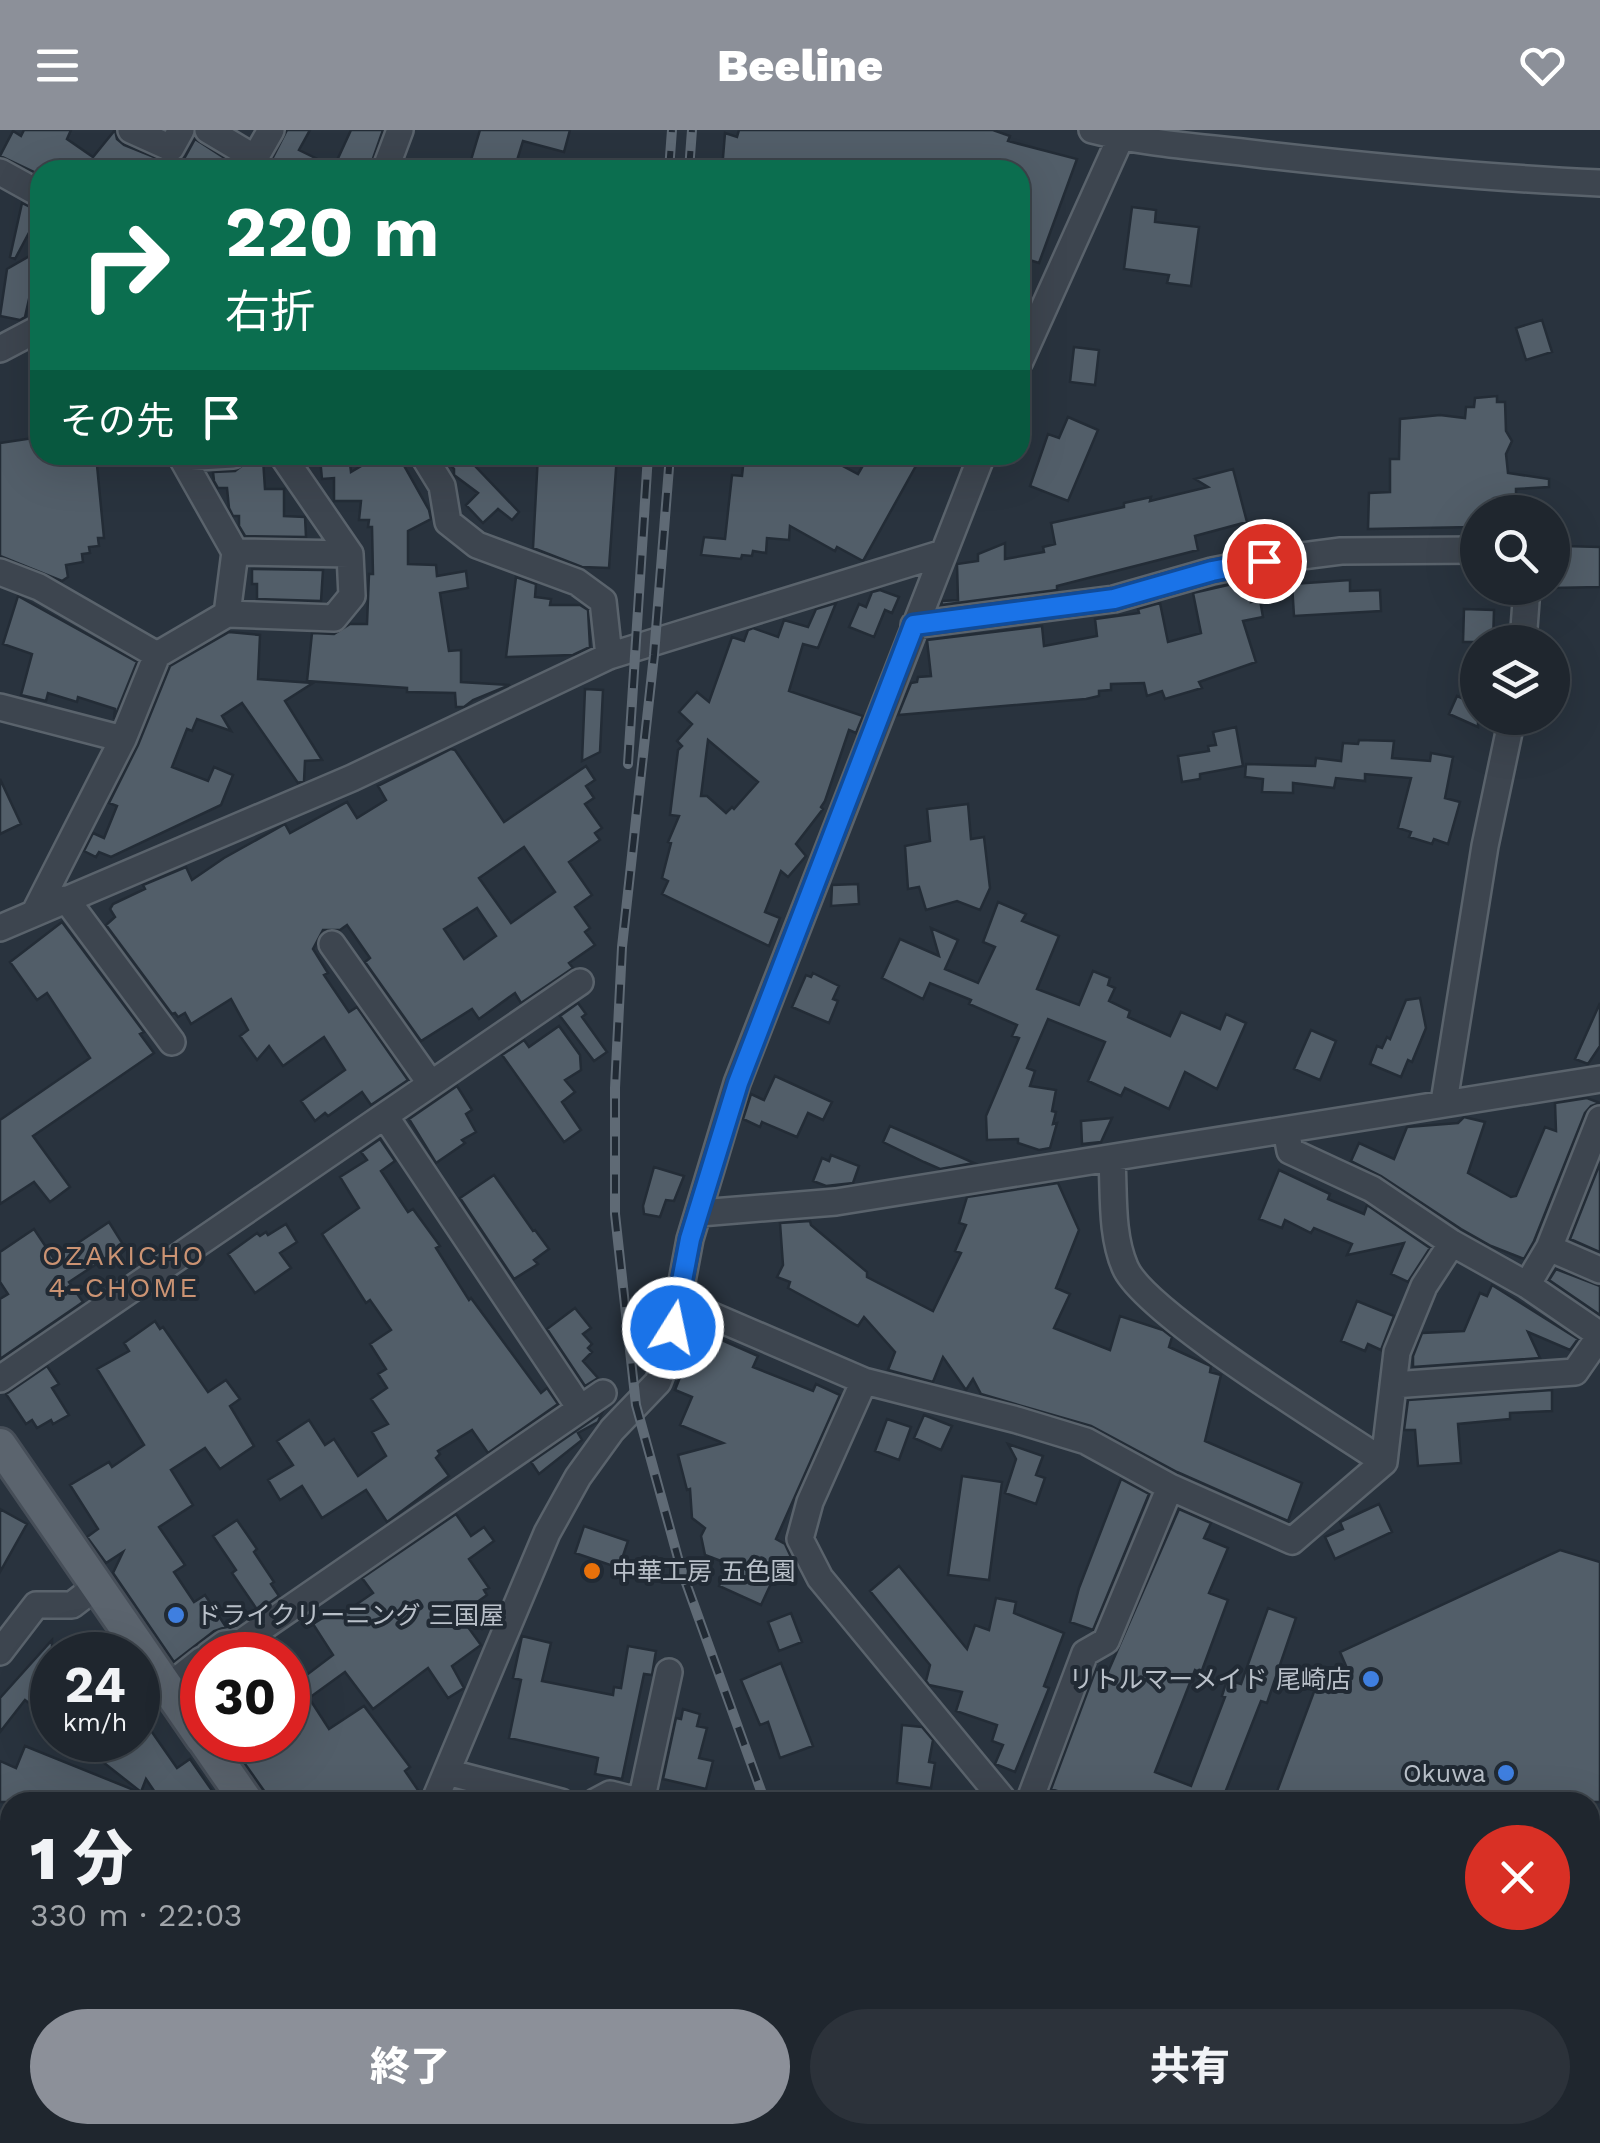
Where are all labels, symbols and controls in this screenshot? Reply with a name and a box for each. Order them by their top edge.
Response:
icon: menu [30,38,85,93]
icon: heart [1515,38,1570,93]
text: Beeline [717,39,883,92]
text: 220 m [225,191,439,273]
icon: right [60,200,190,330]
text: 右折 [225,285,315,338]
icon: arrive [194,390,249,445]
text: その先 [60,399,174,443]
map controls [1460,495,1570,735]
button: search [1460,495,1570,605]
pin [1222,519,1307,604]
icon: arrive [1237,534,1292,589]
button: layers [1460,625,1570,735]
district label: OZAKICHO 4-CHOME [42,1239,206,1304]
position arrow [621,1276,725,1380]
place label: 中華工房 五色園 [612,1557,796,1586]
marker: 中華工房 五色園 [581,1560,603,1582]
place label: ドライクリーニング 三国屋 [196,1601,504,1630]
marker: ドライクリーニング 三国屋 [165,1604,187,1626]
speed limit sign: 30 [180,1632,310,1762]
text: 24 [64,1655,126,1714]
place label: リトルマーメイド 尾崎店 [1068,1665,1351,1694]
marker: リトルマーメイド 尾崎店 [1360,1668,1382,1690]
text: km/h [63,1708,127,1737]
place label: Okuwa [1403,1759,1486,1788]
marker: Okuwa [1495,1762,1517,1784]
text: 1 分 [30,1823,133,1894]
button: close [1465,1825,1570,1930]
text: 330 m · 22:03 [30,1896,242,1934]
button: 終了 [30,2009,790,2124]
button: 共有 [810,2009,1570,2124]

